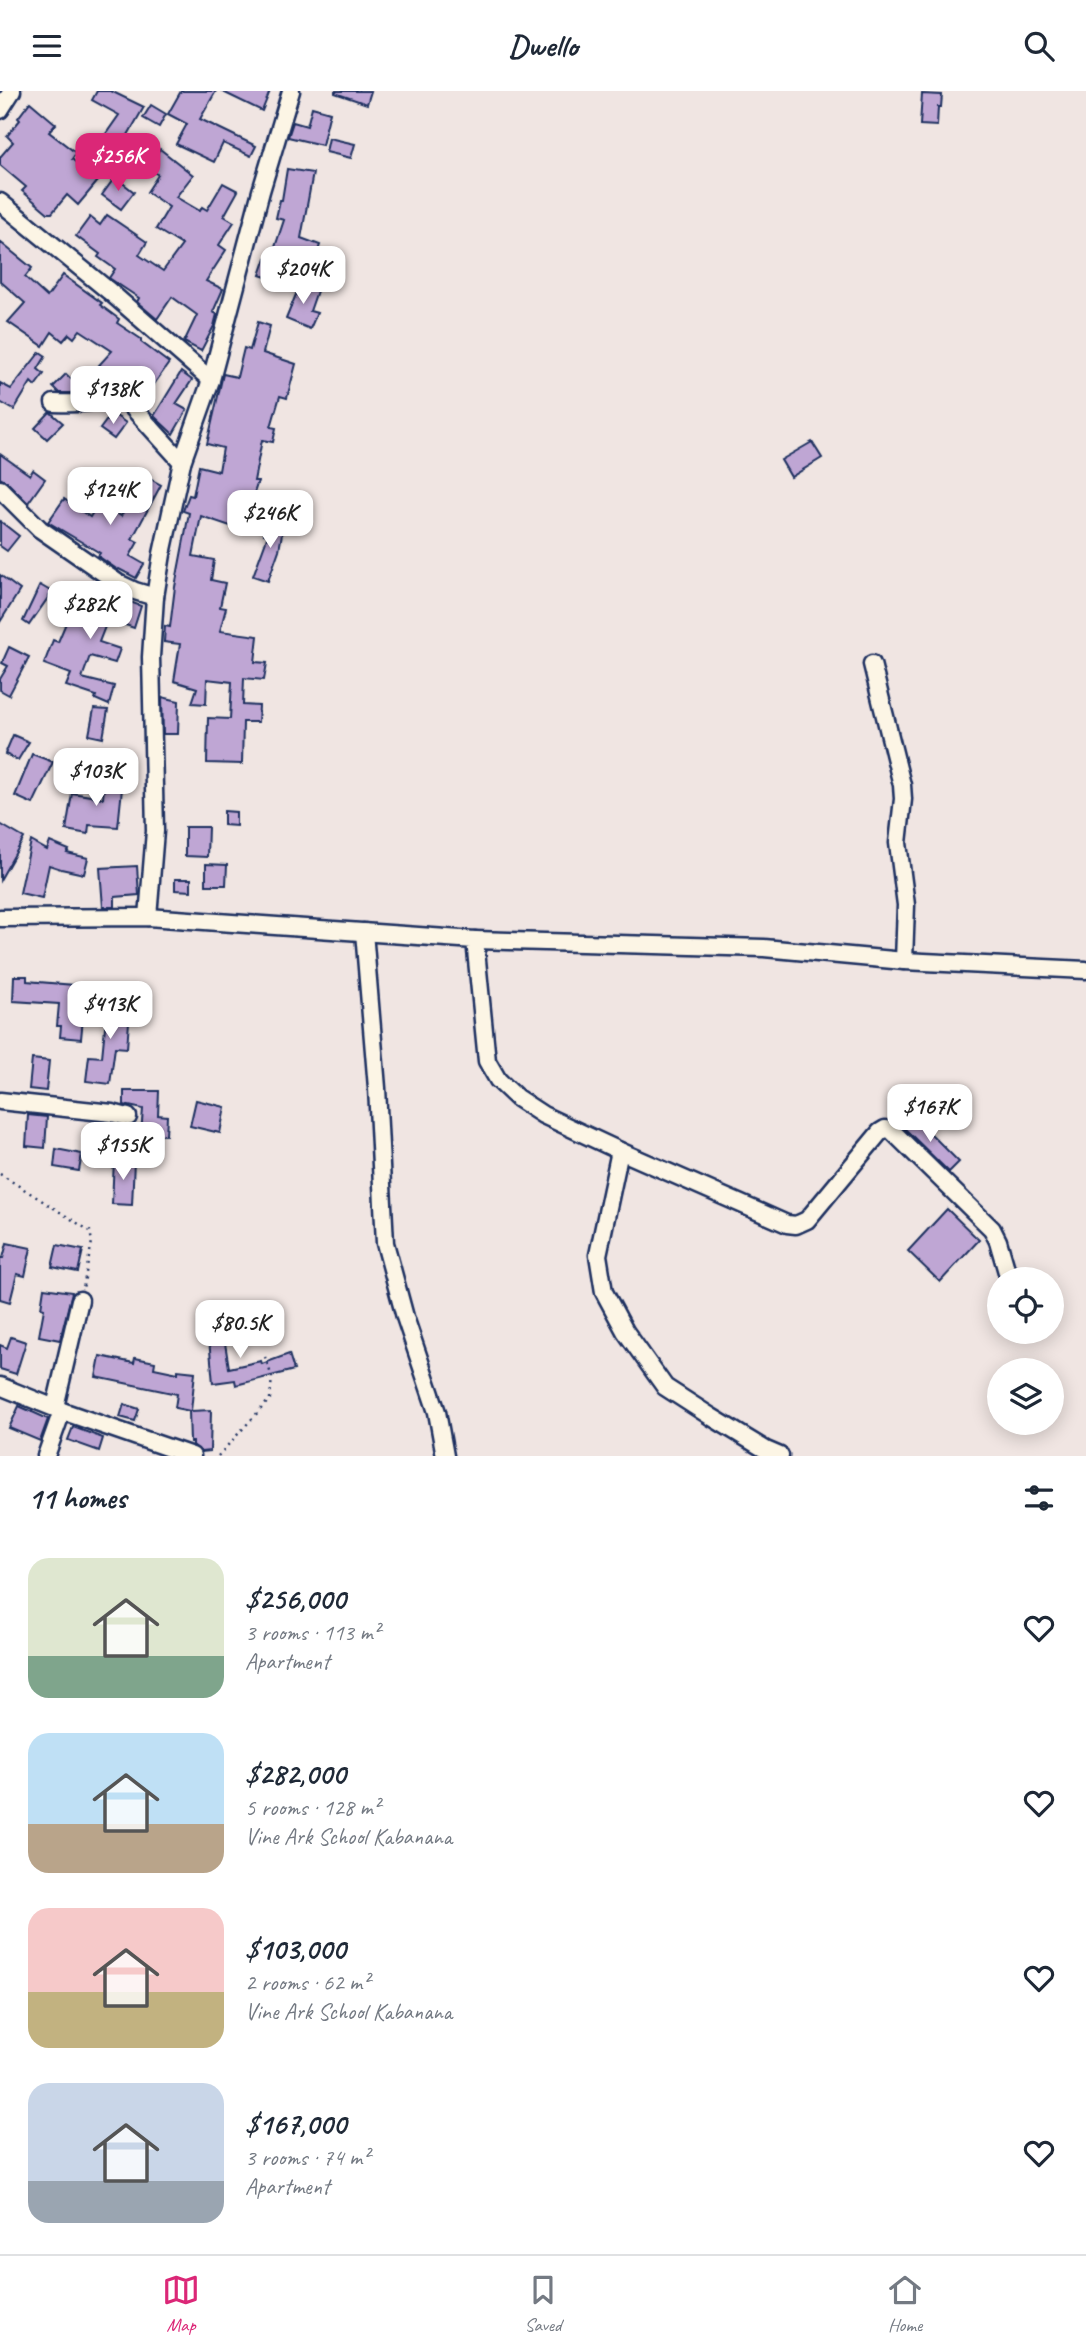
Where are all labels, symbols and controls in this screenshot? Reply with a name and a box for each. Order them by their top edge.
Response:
text: Dwello [508,25,578,66]
icon: menu [28,27,66,65]
icon: search [1020,27,1058,65]
pin: $256K [69,133,167,193]
text: $256K [91,141,145,170]
pin: $204K [254,247,352,306]
text: $204K [276,254,330,283]
pin: $138K [64,367,162,426]
text: $138K [86,374,140,403]
pin: $124K [61,467,159,527]
text: $124K [83,475,137,504]
pin: $246K [221,491,319,550]
text: $246K [243,498,297,527]
pin: $282K [41,581,139,641]
text: $282K [63,589,117,618]
pin: $103K [47,749,145,808]
text: $103K [69,756,123,785]
pin: $413K [61,981,159,1041]
text: $413K [83,989,137,1018]
pin: $167K [881,1084,979,1144]
text: $167K [903,1092,957,1121]
pin: $155K [74,1123,172,1182]
text: $155K [97,1130,149,1159]
map controls [987,1267,1064,1435]
button: locate [987,1267,1064,1344]
pin: $80.5K [183,1301,297,1360]
text: $80.5K [211,1308,269,1337]
button: layers [987,1358,1064,1435]
text: 11 homes [28,1479,126,1517]
icon: filters [1020,1479,1058,1517]
text: $256,000 [245,1580,346,1618]
icon: home [84,1586,168,1670]
icon: heart [1020,1609,1058,1647]
text: 3 rooms · 113 m² [245,1618,380,1647]
text: Apartment [245,1647,330,1676]
text: $282,000 [245,1755,345,1793]
icon: home [84,1761,168,1845]
icon: heart [1020,1784,1058,1822]
text: 5 rooms · 128 m² [245,1793,380,1822]
text: Vine Ark School Kabanana [245,1822,452,1851]
text: $103,000 [245,1930,345,1968]
icon: home [84,1936,168,2020]
icon: heart [1020,1959,1058,1997]
text: 2 rooms · 62 m² [245,1968,369,1997]
text: Vine Ark School Kabanana [245,1997,452,2026]
text: $167,000 [245,2105,346,2143]
icon: home [84,2111,168,2195]
icon: heart [1020,2134,1058,2172]
text: 3 rooms · 74 m² [245,2143,369,2172]
text: Apartment [245,2172,330,2201]
tab: Map [162,2271,200,2337]
tab: Saved [524,2271,562,2337]
tab: Home [886,2271,924,2337]

